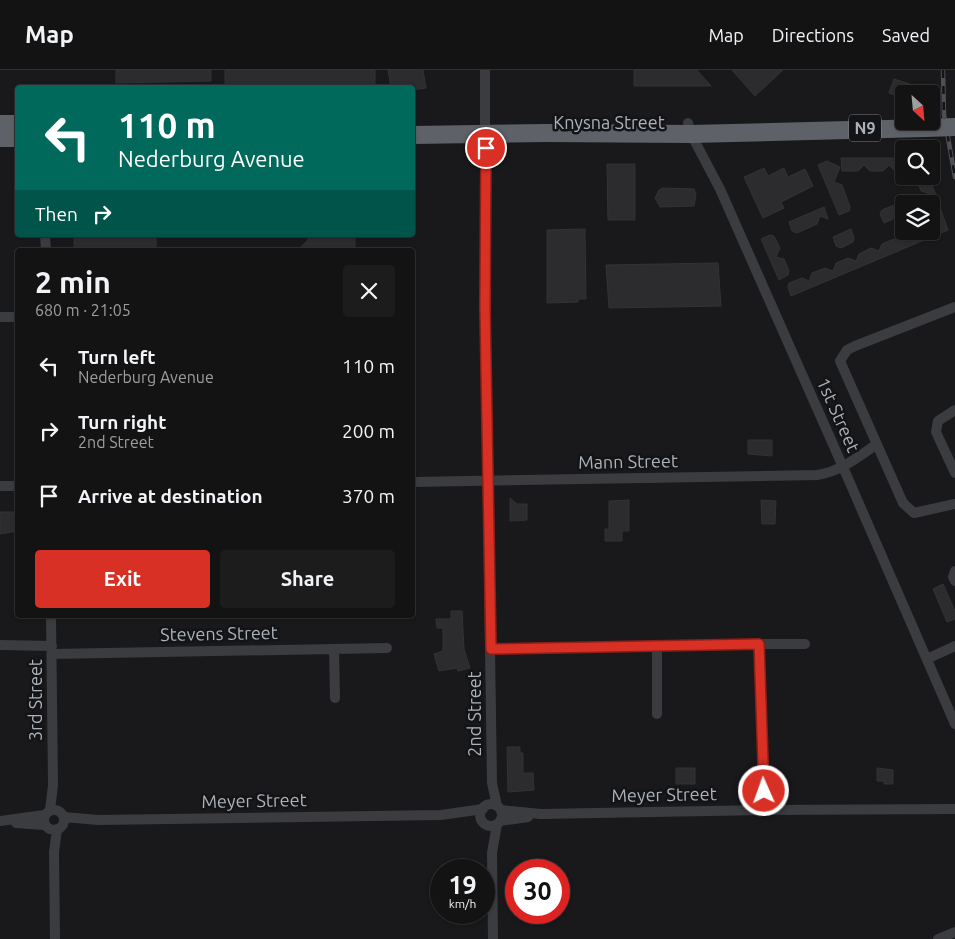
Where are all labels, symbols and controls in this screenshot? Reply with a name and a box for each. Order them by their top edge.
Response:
text: Map [25,21,74,48]
text: Map [708,25,744,45]
text: Directions [772,25,854,45]
text: Saved [882,25,930,45]
north arrow [895,85,940,130]
map controls [895,85,940,240]
icon: left [35,105,100,170]
text: 110 m [118,105,216,145]
street label: Knysna Street [553,112,665,132]
road number: N9 [849,114,881,142]
pin [465,127,507,169]
icon: arrive [472,134,500,162]
button: search [895,140,940,185]
text: Nederburg Avenue [118,146,305,171]
button: layers [895,195,940,240]
icon: right [88,200,116,228]
text: Then [35,203,78,225]
text: 2 min [35,265,111,299]
button: close [343,265,395,317]
text: 680 m · 21:05 [35,301,131,319]
text: Turn left [78,346,156,368]
icon: left [35,352,63,380]
text: 110 m [342,355,395,377]
text: Nederburg Avenue [78,368,214,386]
street label: 1st Street [814,374,864,455]
text: Turn right [78,411,166,433]
icon: right [35,417,63,445]
text: 200 m [342,420,395,442]
text: 2nd Street [78,433,154,451]
street label: Mann Street [578,450,678,472]
icon: arrive [35,482,63,510]
text: Arrive at destination [78,485,263,507]
text: 370 m [342,485,395,507]
button: Exit [35,550,210,608]
button: Share [220,550,395,608]
street label: Stevens Street [160,622,278,644]
street label: 3rd Street [25,659,45,741]
street label: 2nd Street [464,671,484,757]
position arrow [737,764,789,816]
street label: Meyer Street [611,783,717,805]
street label: Meyer Street [201,789,307,811]
speed limit sign: 30 [505,859,570,924]
text: 19 [448,871,477,899]
text: km/h [449,897,476,910]

